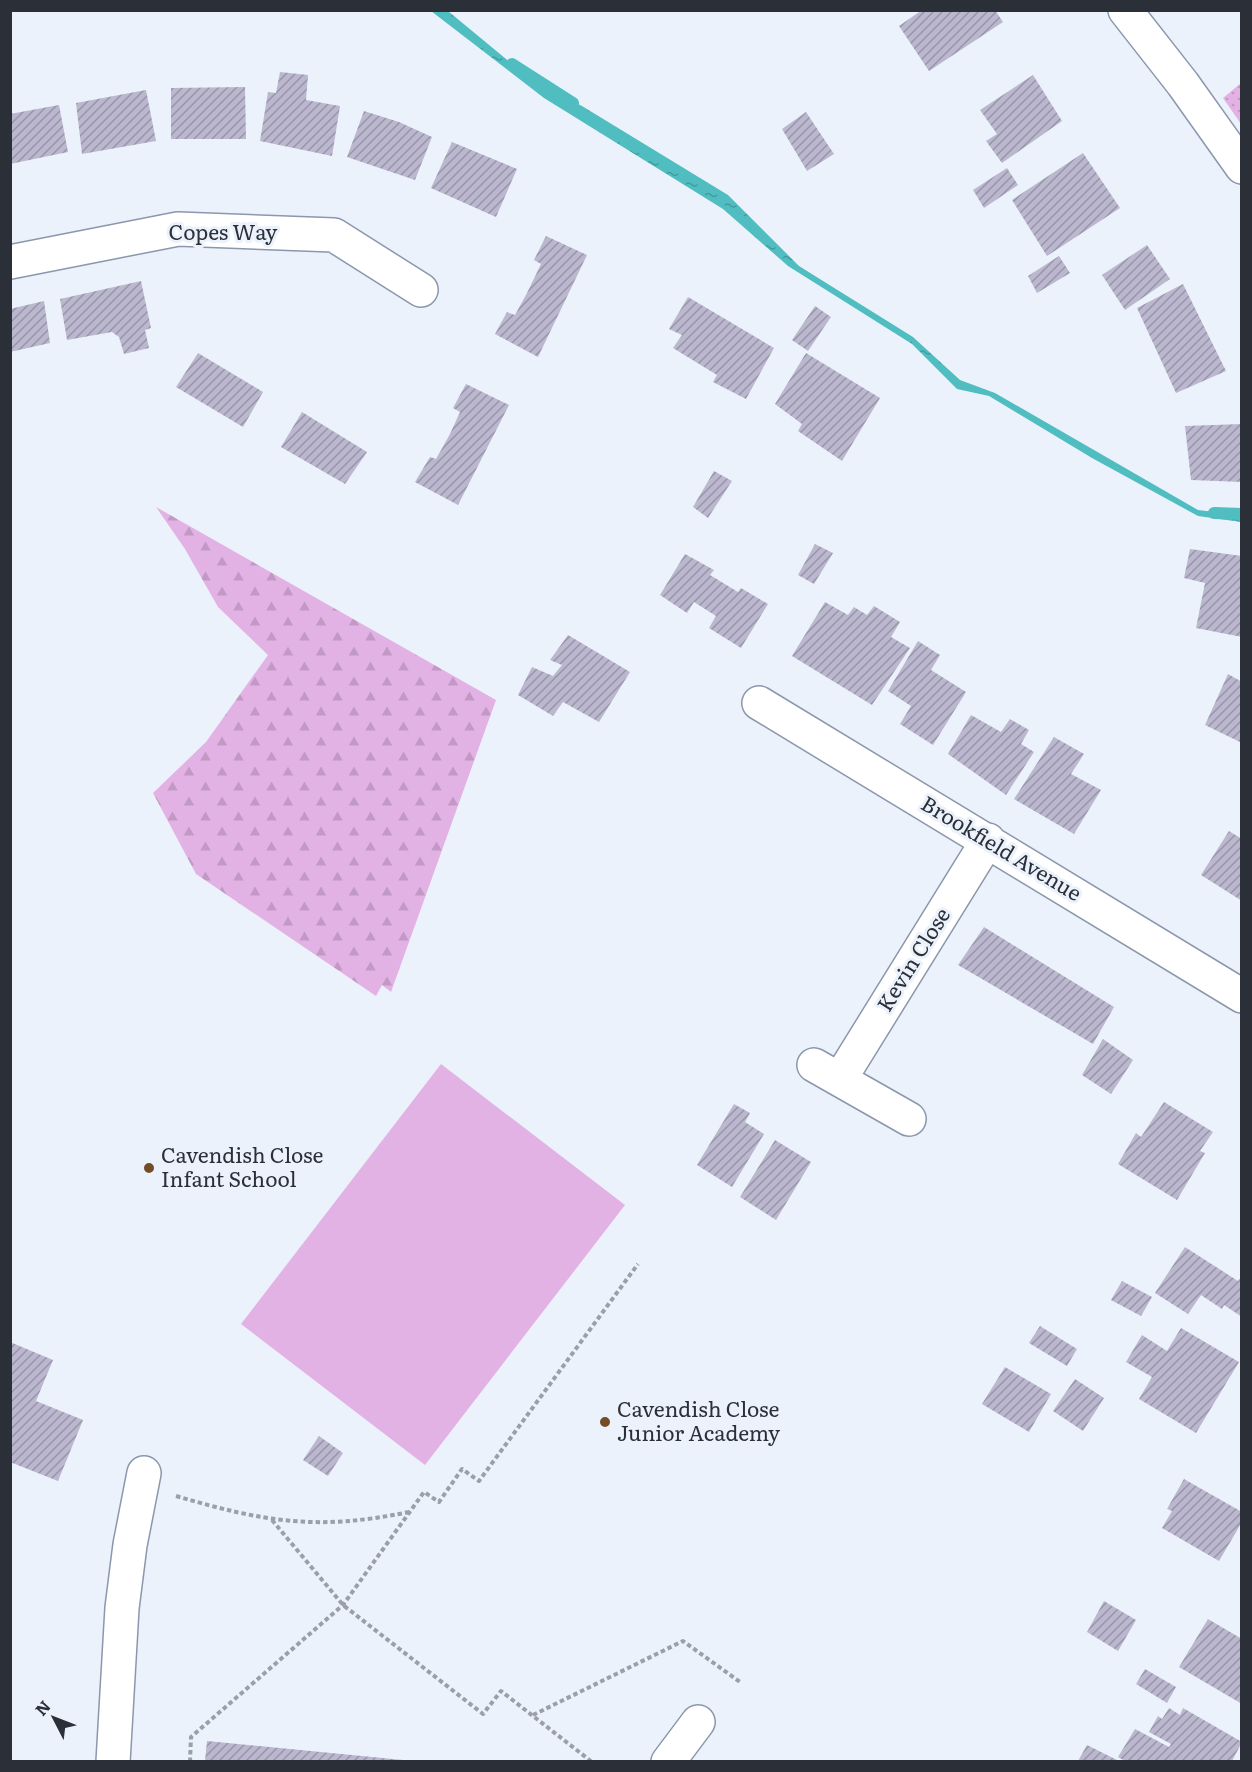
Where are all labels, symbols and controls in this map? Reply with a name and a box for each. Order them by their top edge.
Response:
street label: Copes Way [169,215,278,246]
street label: Brookfield Avenue [916,787,1089,907]
street label: Kevin Close [868,901,956,1017]
place label: Cavendish Close Infant School [161,1138,324,1193]
marker: Cavendish Close Infant School [142,1161,156,1175]
place label: Cavendish Close Junior Academy [617,1392,781,1447]
marker: Cavendish Close Junior Academy [598,1415,612,1429]
north arrow [24,1688,84,1748]
text: N [29,1694,56,1720]

